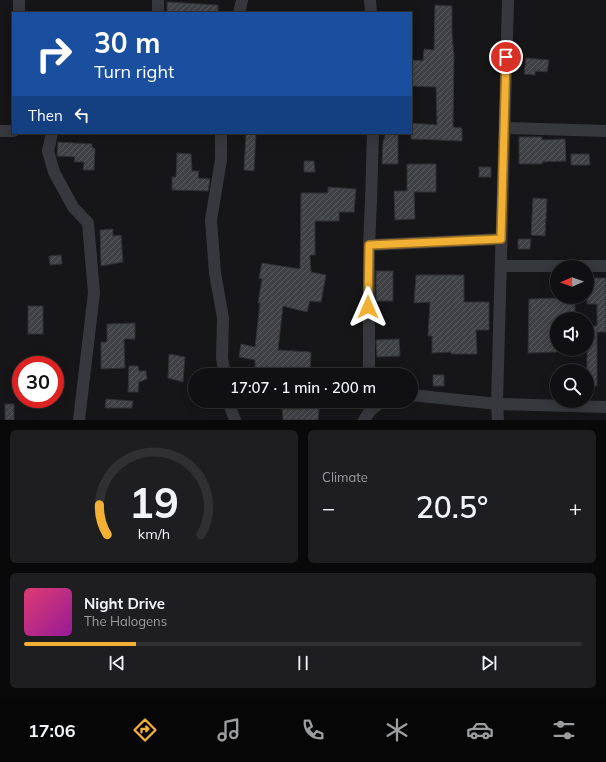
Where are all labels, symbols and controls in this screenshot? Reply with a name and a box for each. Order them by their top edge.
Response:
text: 30 m [94,25,160,60]
icon: right [28,28,80,80]
pin [489,40,523,74]
icon: arrive [495,46,517,68]
text: Turn right [94,60,174,83]
icon: left [71,104,93,126]
text: Then [28,106,63,125]
north arrow [550,260,594,304]
map controls [550,260,594,408]
position arrow [347,286,389,328]
button: sound [550,312,594,356]
speed limit sign: 30 [12,356,64,408]
button: search [550,364,594,408]
text: 17:07 · 1 min · 200 m [230,378,376,397]
text: Climate [322,469,368,485]
text: 19 [129,475,179,527]
text: 20.5° [416,488,488,526]
text: − [322,494,335,522]
text: + [569,494,582,522]
text: km/h [138,524,170,542]
text: Night Drive [84,594,165,613]
text: The Halogens [84,613,167,629]
icon: previous [106,652,128,674]
icon: pause [292,652,314,674]
icon: next [478,652,500,674]
icon: directions [131,716,159,744]
icon: music [215,716,243,744]
icon: phone [299,716,327,744]
icon: climate [383,716,411,744]
icon: car [466,716,494,744]
icon: filters [550,716,578,744]
text: 17:06 [28,719,76,742]

